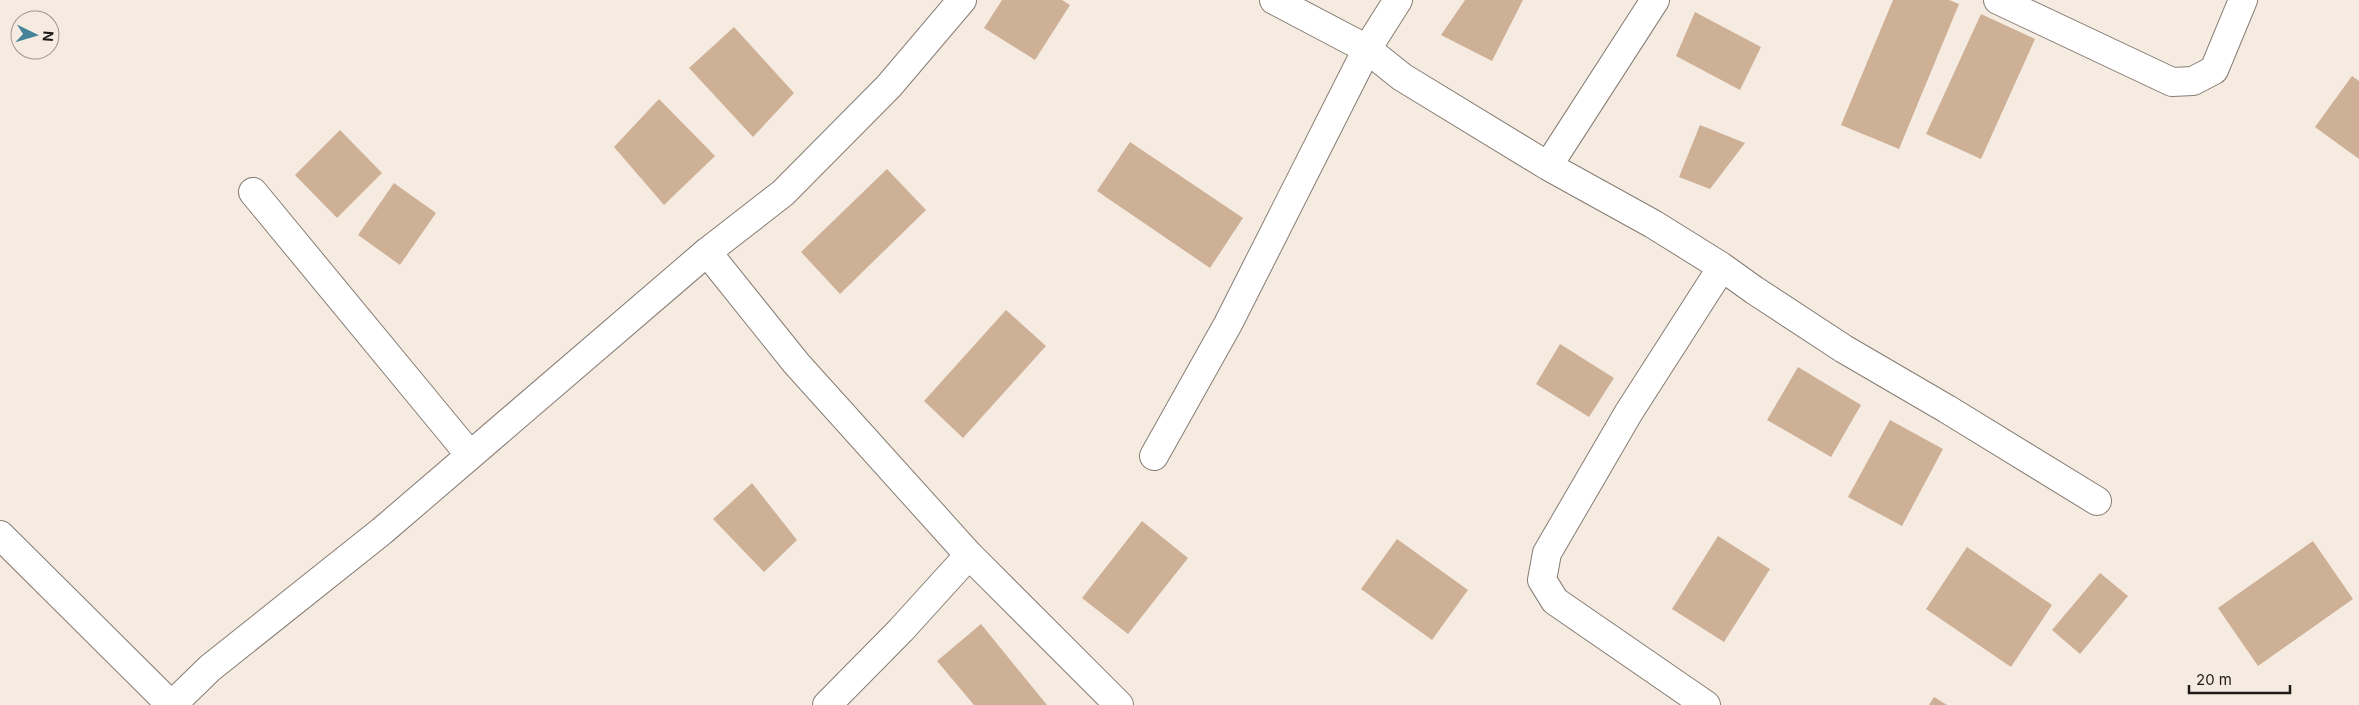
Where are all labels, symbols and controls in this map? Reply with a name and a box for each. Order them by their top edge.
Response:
north arrow [10,10,60,60]
text: N [40,30,57,42]
scale bar [2189,662,2290,694]
text: 20 m [2196,670,2232,689]

